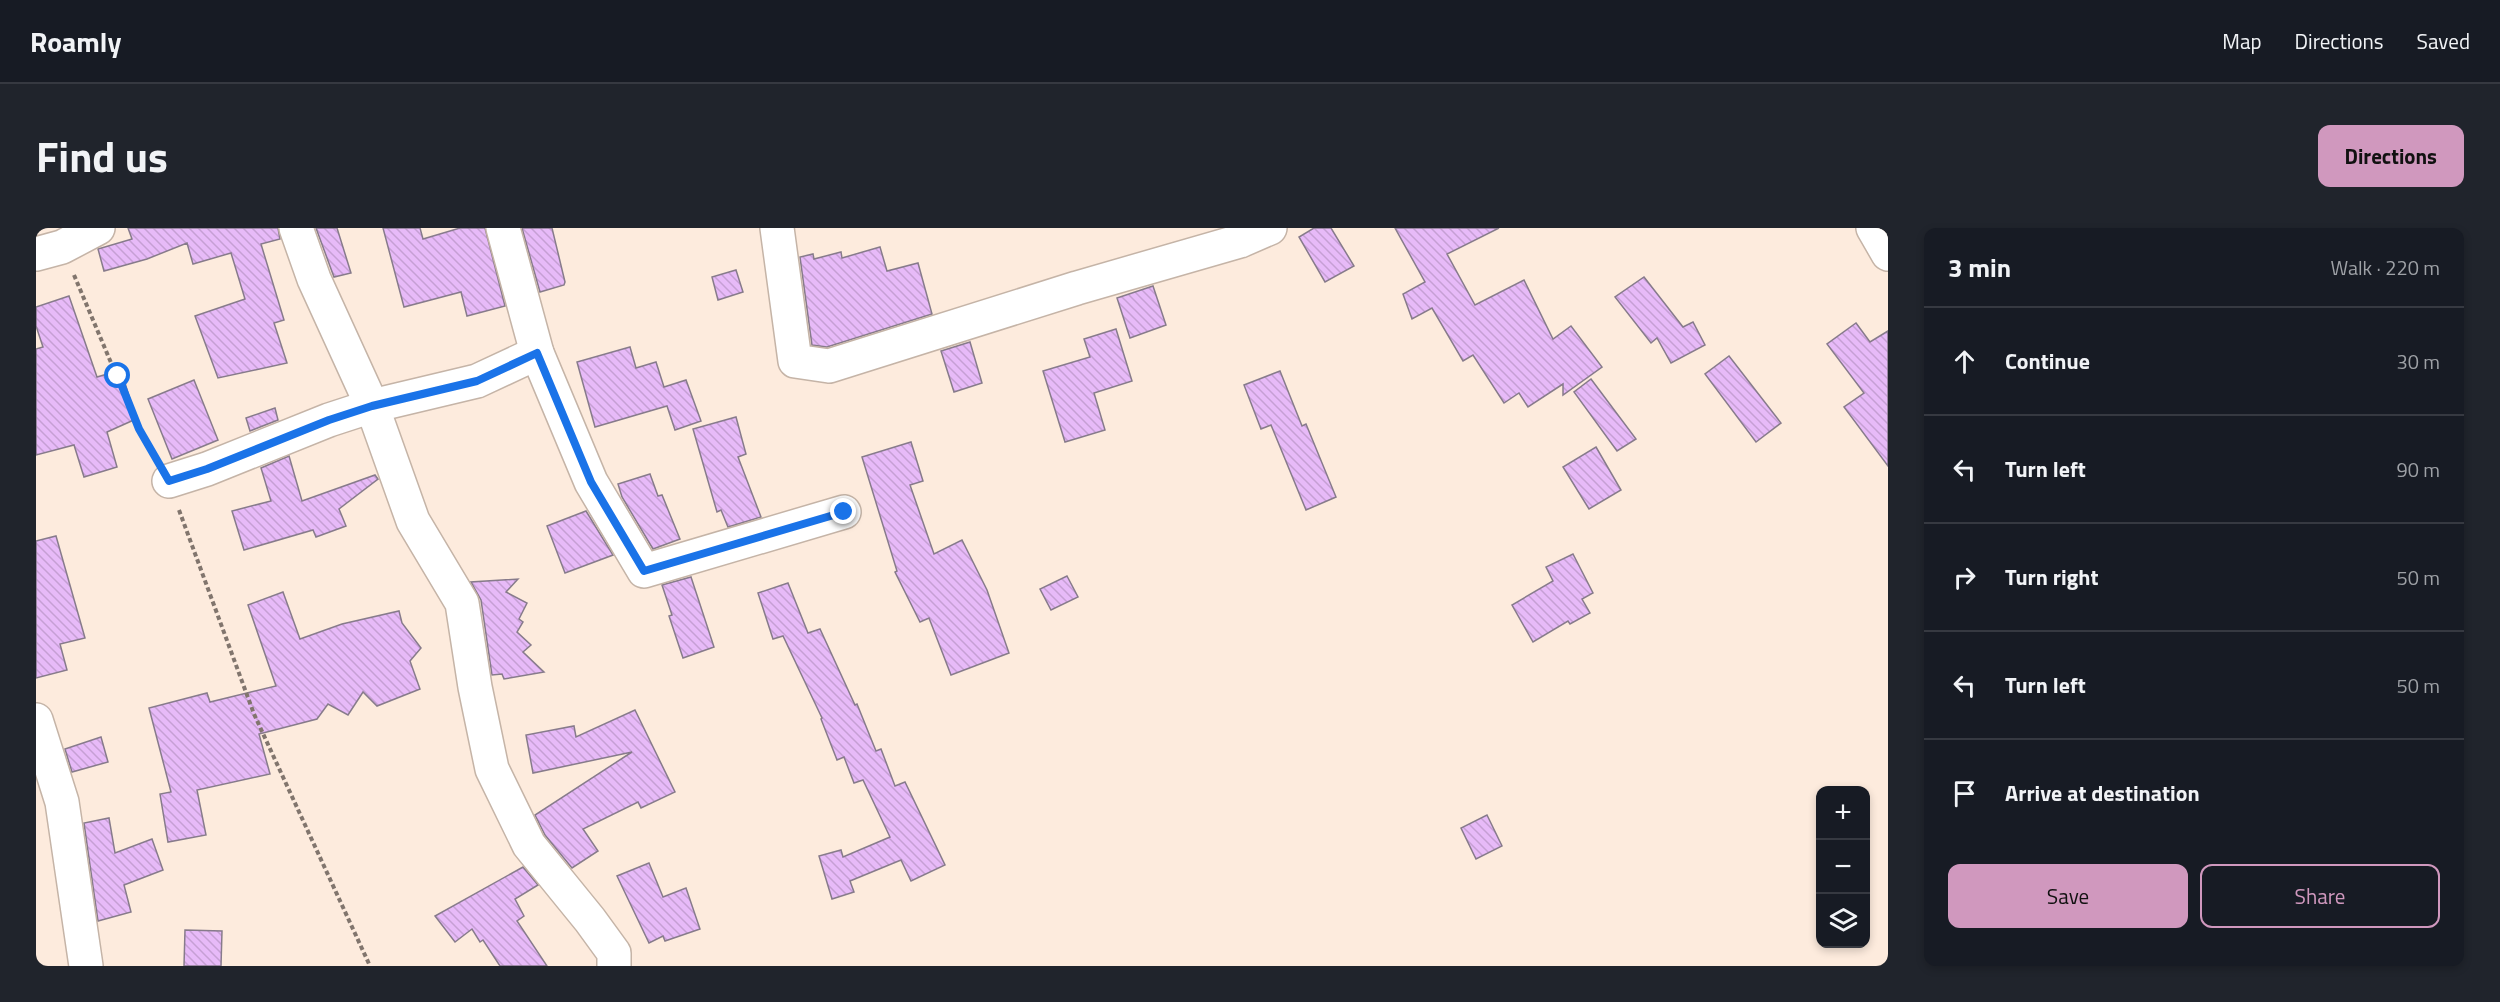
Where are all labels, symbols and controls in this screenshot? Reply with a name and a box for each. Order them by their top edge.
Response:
text: Roamly [30,20,121,63]
text: Map [2222,25,2262,57]
text: Directions [2295,25,2384,57]
text: Saved [2417,25,2470,57]
text: Find us [36,124,168,188]
button: Directions [2318,125,2464,187]
text: 3 min [1948,248,2011,287]
text: Walk · 220 m [2331,252,2440,283]
text: Continue [2005,344,2090,378]
icon: ahead [1948,345,1981,378]
text: 30 m [2396,346,2440,377]
route start [104,362,130,388]
text: Turn left [2005,452,2086,486]
icon: left [1948,453,1981,486]
text: 90 m [2396,454,2440,485]
route end [830,498,856,524]
text: Turn right [2005,560,2099,594]
icon: right [1948,561,1981,594]
text: 50 m [2396,562,2440,593]
text: Turn left [2005,668,2086,702]
icon: left [1948,669,1981,702]
text: 50 m [2396,670,2440,701]
text: Arrive at destination [2005,776,2200,810]
icon: arrive [1948,777,1981,810]
map controls [1816,786,1870,948]
button: + [1816,786,1870,840]
button: − [1816,840,1870,894]
button: Save [1948,864,2188,928]
button: Share [2200,864,2440,928]
button: layers [1816,894,1870,948]

